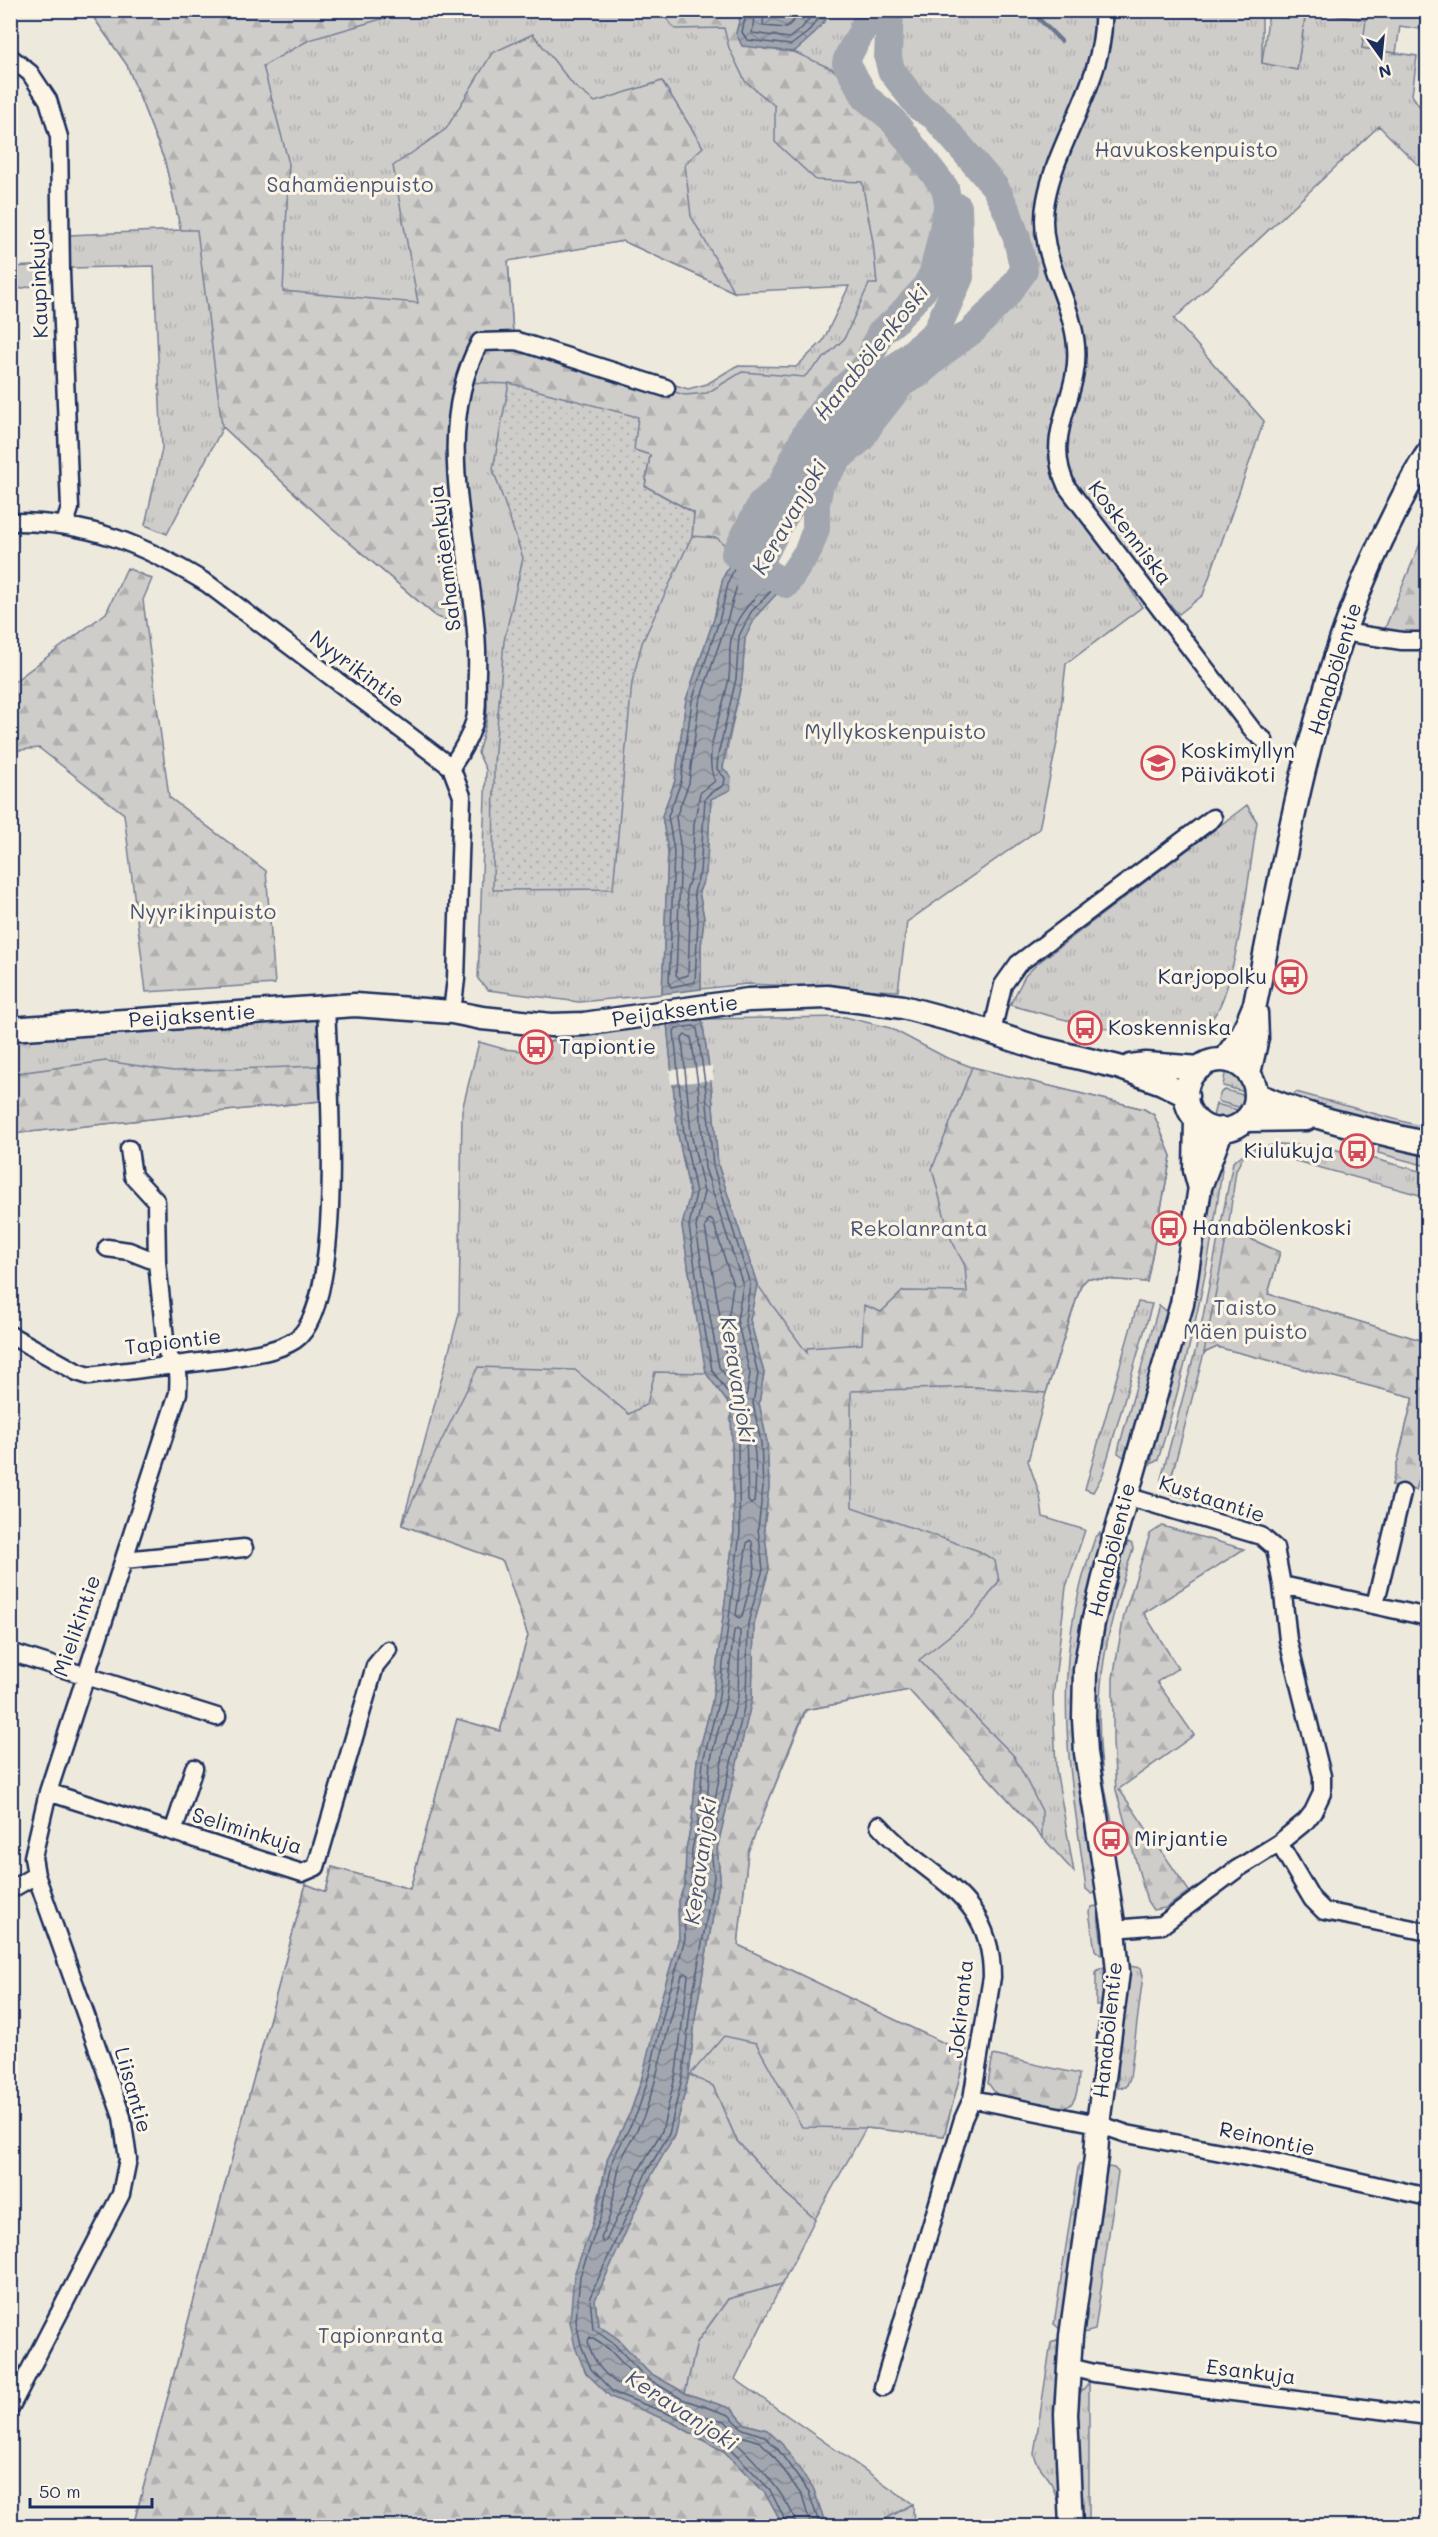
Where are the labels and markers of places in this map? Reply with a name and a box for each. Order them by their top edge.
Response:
place label: Koskimyllyn Päiväkoti [1181,736,1295,787]
school or university icon: Koskimyllyn Päiväkoti [1140,745,1176,781]
bus stop icon: Karjopolku [1272,959,1308,995]
place label: Karjopolku [1158,962,1267,989]
bus stop icon: Koskenniska [1067,1010,1103,1046]
place label: Koskenniska [1108,1013,1232,1040]
bus stop icon: Tapiontie [518,1029,554,1065]
place label: Tapiontie [559,1032,656,1059]
bus stop icon: Kiulukuja [1339,1133,1375,1169]
place label: Kiulukuja [1244,1136,1334,1163]
bus stop icon: Hanabölenkoski [1151,1210,1187,1246]
place label: Hanabölenkoski [1192,1213,1352,1240]
bus stop icon: Mirjantie [1093,1821,1129,1857]
place label: Mirjantie [1134,1824,1228,1851]

